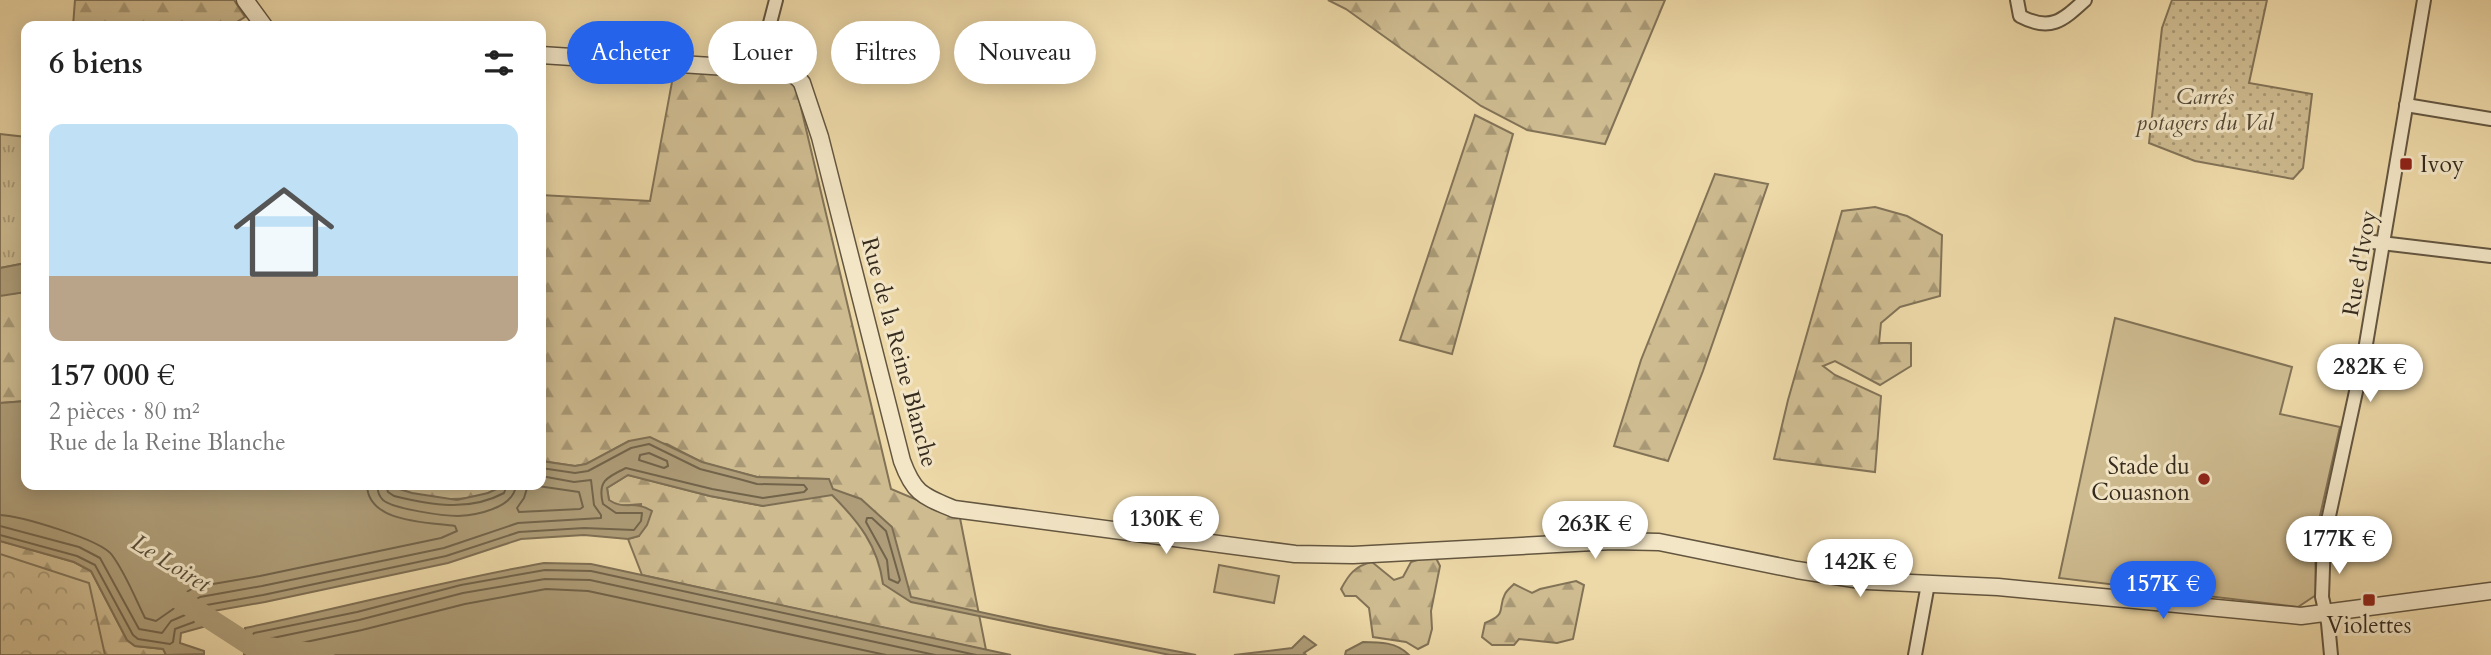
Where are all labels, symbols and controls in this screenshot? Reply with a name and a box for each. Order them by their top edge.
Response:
chip: Acheter [567,21,694,84]
chip: Louer [708,21,817,84]
chip: Filtres [831,21,940,84]
chip: Nouveau [954,21,1096,84]
text: 6 biens [49,43,143,84]
icon: filters [480,44,518,82]
park label: Carrés potagers du Val [2134,81,2275,138]
place label: Ivoy [2420,149,2464,180]
marker: Ivoy [2398,156,2414,172]
icon: home [221,169,347,295]
street label: Rue d'Ivoy [2335,208,2384,318]
street label: Rue de la Reine Blanche [854,234,945,470]
pin: 282K € [2313,344,2427,404]
text: 282K € [2333,351,2407,382]
text: 157 000 € [49,355,175,396]
text: 2 pièces · 80 m² [49,396,200,427]
text: Rue de la Reine Blanche [49,427,286,458]
place label: Stade du Couasnon [2091,451,2190,508]
marker: Stade du Couasnon [2196,471,2212,487]
pin: 130K € [1109,496,1223,556]
pin: 263K € [1538,502,1652,561]
text: 130K € [1129,503,1203,534]
text: 263K € [1558,508,1632,539]
pin: 177K € [2282,516,2396,576]
text: 177K € [2302,523,2376,554]
water label: Le Loiret [125,526,217,601]
pin: 142K € [1803,540,1917,599]
text: 142K € [1823,546,1897,577]
pin: 157K € [2106,562,2220,621]
text: 157K € [2126,568,2200,599]
marker: Violettes [2361,592,2377,608]
place label: Violettes [2327,610,2411,641]

